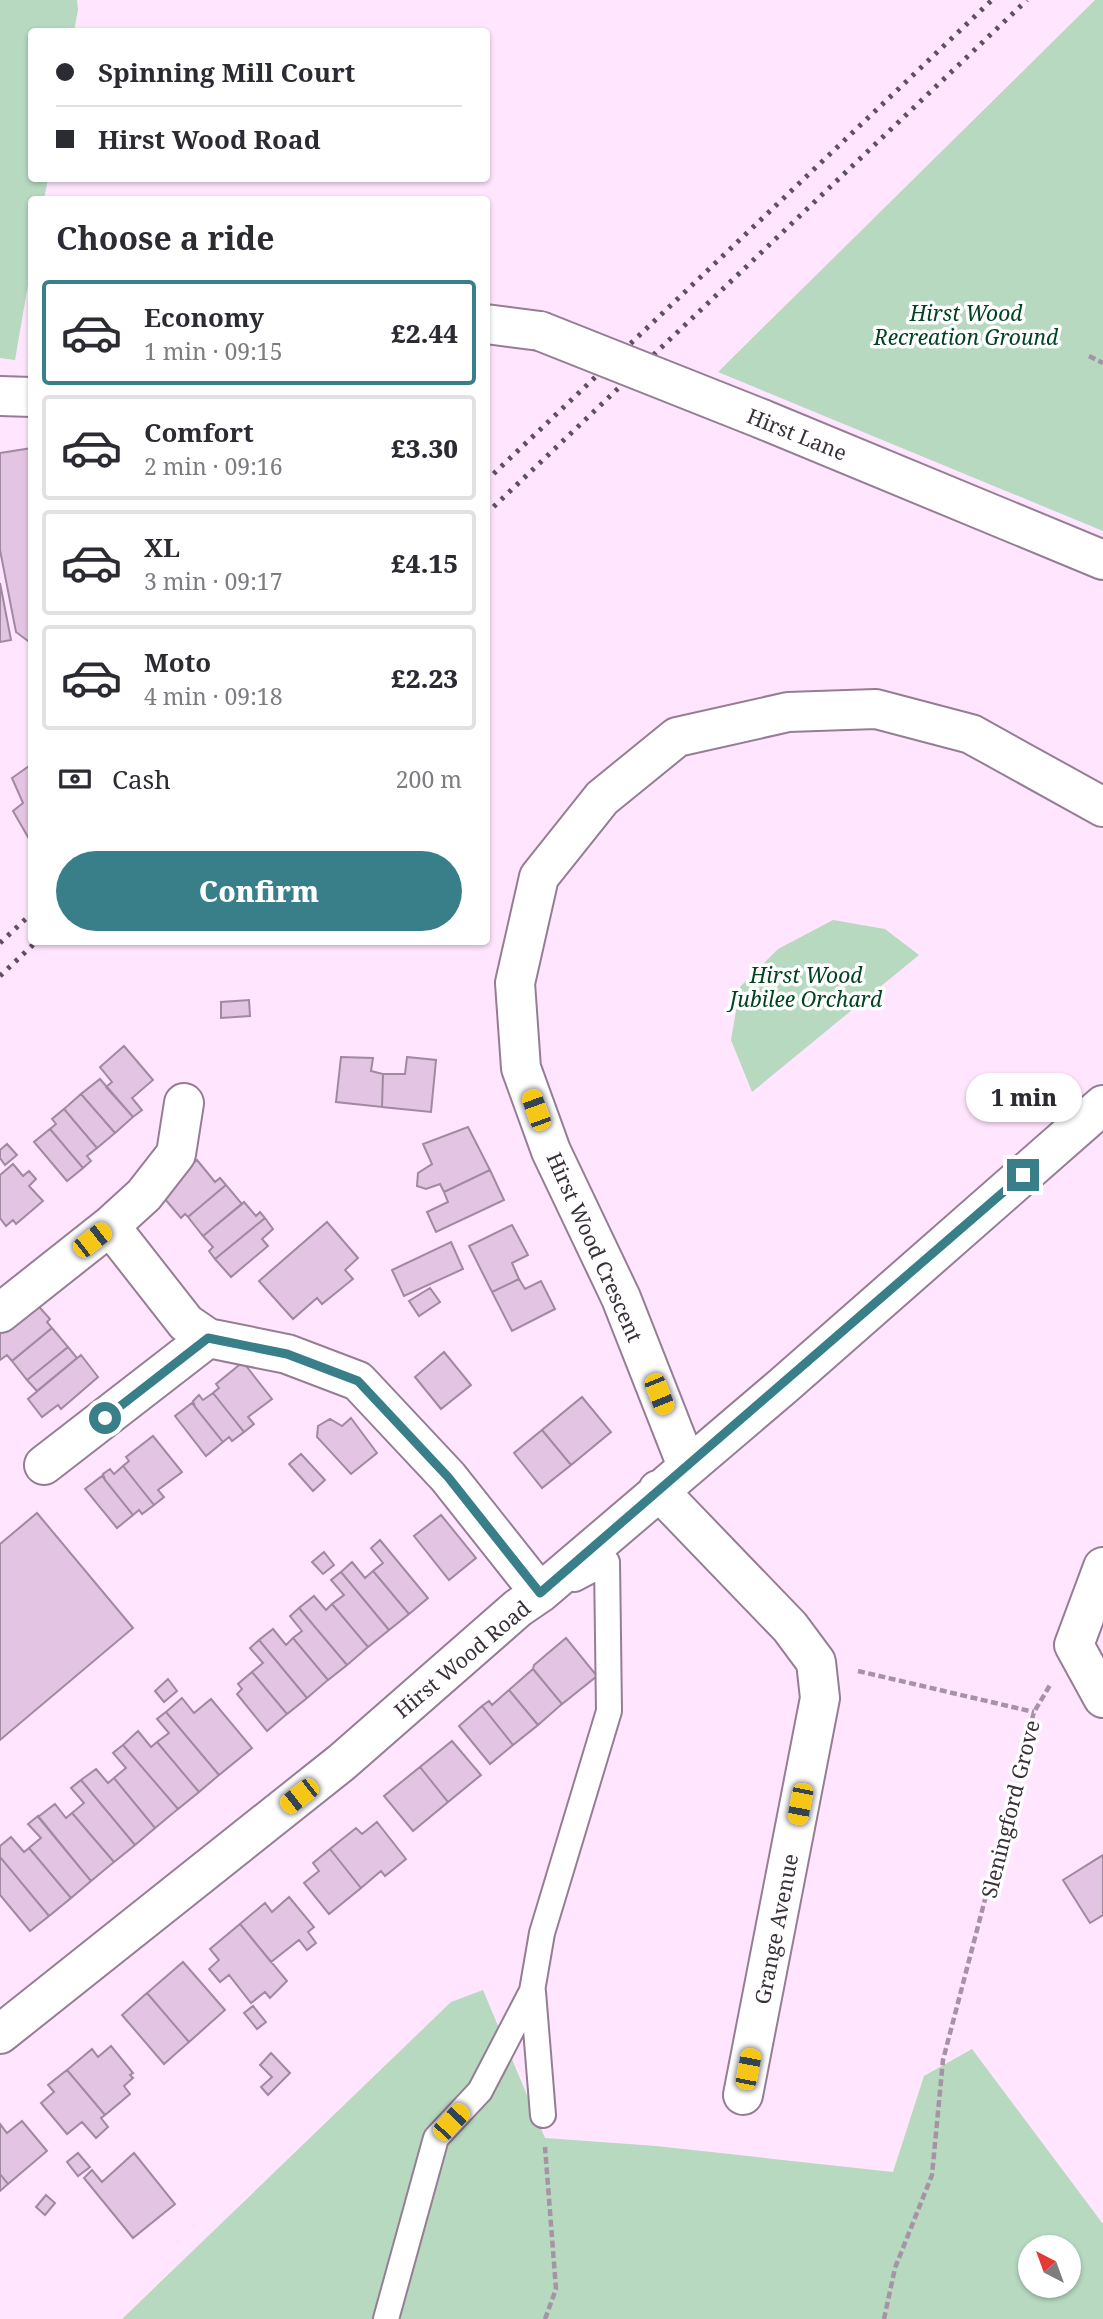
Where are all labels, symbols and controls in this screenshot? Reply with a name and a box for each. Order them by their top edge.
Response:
text: Spinning Mill Court [98,54,355,90]
text: Hirst Wood Road [98,121,321,157]
text: Choose a ride [56,216,275,259]
text: Economy [144,299,264,335]
park label: Hirst Wood Recreation Ground [873,299,1059,351]
icon: car [60,301,123,364]
text: £2.44 [391,315,458,351]
text: 1 min · 09:15 [144,335,282,367]
street label: Hirst Lane [743,401,851,467]
text: Comfort [144,414,254,450]
icon: car [60,416,123,479]
text: £3.30 [391,430,458,466]
text: 2 min · 09:16 [144,450,282,482]
text: XL [144,529,180,565]
icon: car [60,531,123,594]
text: £4.15 [391,545,458,581]
text: 3 min · 09:17 [144,565,282,597]
text: Moto [144,644,211,680]
icon: car [60,646,123,709]
text: £2.23 [391,660,458,696]
text: 4 min · 09:18 [144,680,282,712]
icon: cash [56,760,94,798]
text: Cash [112,761,171,797]
text: 200 m [396,763,462,795]
button: Confirm [56,851,462,931]
park label: Hirst Wood Jubilee Orchard [726,961,883,1013]
callout: 1 min [965,1074,1081,1122]
text: 1 min [991,1081,1057,1113]
car [519,1087,554,1133]
street label: Hirst Wood Crescent [541,1148,649,1346]
route end [1007,1159,1039,1191]
car [69,1219,116,1261]
car [642,1371,677,1417]
route start [89,1402,121,1434]
street label: Hirst Wood Road [388,1594,536,1724]
street label: Sleningford Grove [974,1717,1046,1901]
car [276,1775,323,1817]
car [786,1781,815,1827]
street label: Grange Avenue [748,1851,804,2007]
car [734,2046,763,2092]
car [429,2099,474,2145]
north arrow [1018,2235,1082,2298]
map controls [1018,2235,1081,2298]

